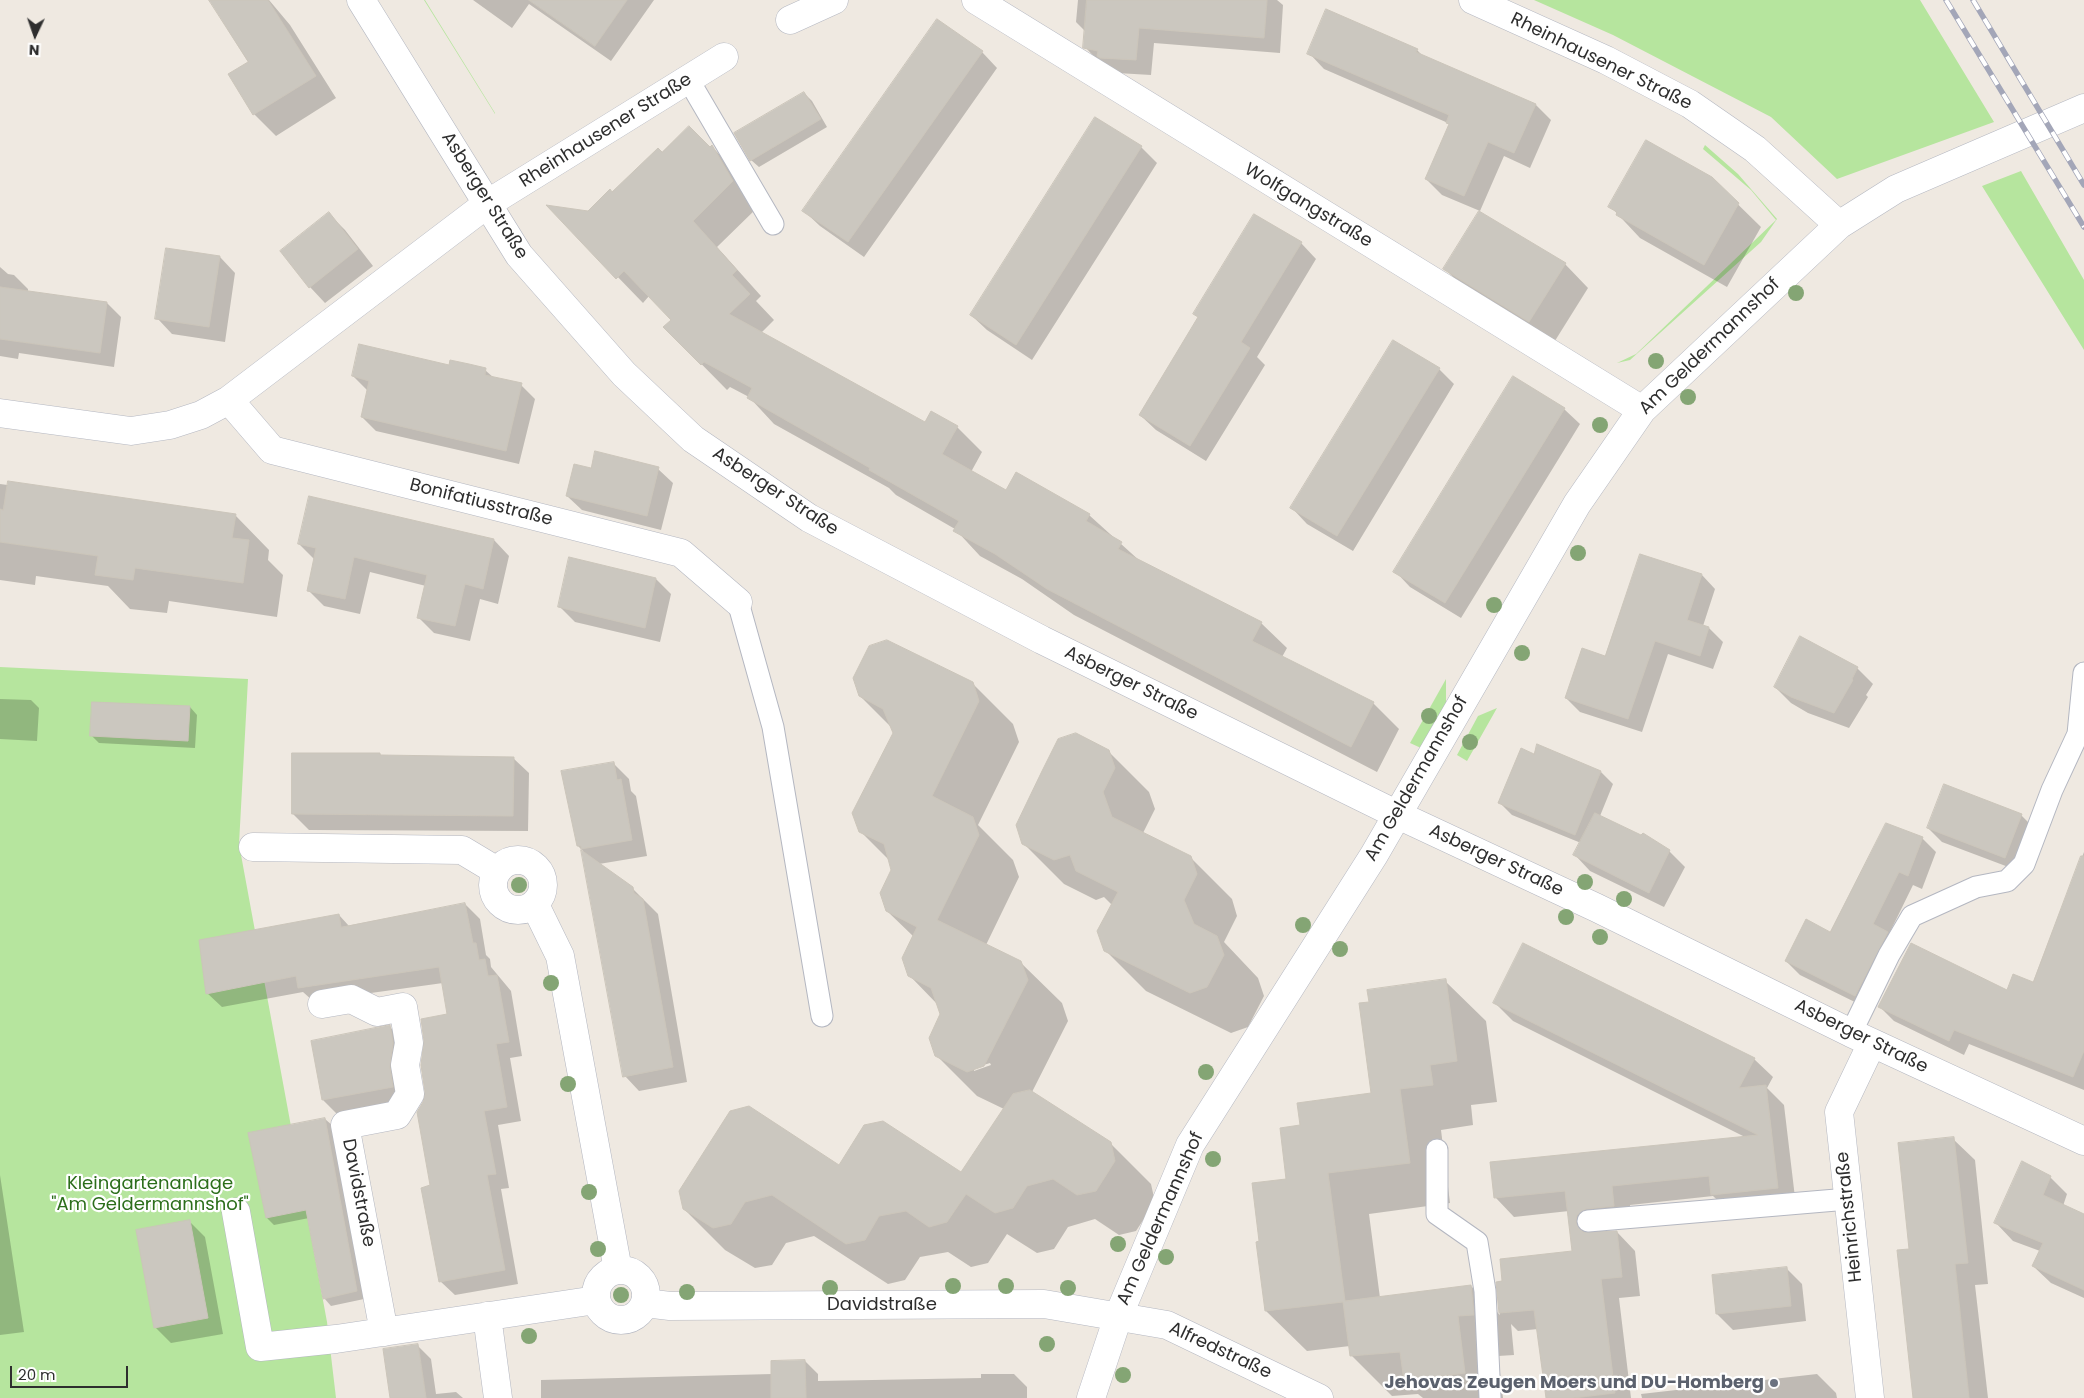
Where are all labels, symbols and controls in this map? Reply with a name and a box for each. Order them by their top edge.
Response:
street label: Rheinhausener Straße [1507,9,1695,115]
north arrow [10,10,60,60]
text: N [28,40,40,60]
street label: Rheinhausener Straße [516,69,696,193]
street label: Asberger Straße [436,128,532,264]
street label: Wolfgangstraße [1240,159,1376,253]
street label: Am Geldermannshof [1635,274,1785,420]
street label: Asberger Straße [708,443,842,541]
street label: Bonifatiusstraße [407,475,555,531]
street label: Asberger Straße [1061,642,1201,726]
street label: Am Geldermannshof [1361,693,1473,865]
street label: Asberger Straße [1425,820,1567,902]
street label: Asberger Straße [1791,995,1931,1079]
street label: Am Geldermannshof [1113,1129,1209,1309]
street label: Davidstraße [337,1137,379,1249]
street label: Heinrichstraße [1832,1151,1868,1283]
park label: Kleingartenanlage "Am Geldermannshof" [51,1173,249,1216]
street label: Davidstraße [827,1294,937,1316]
street label: Alfredstraße [1165,1318,1275,1384]
scale bar [12,1356,130,1388]
text: 20 m [18,1364,56,1385]
place label: Jehovas Zeugen Moers und DU-Homberg [1384,1372,1764,1394]
marker: Jehovas Zeugen Moers und DU-Homberg [1768,1377,1780,1389]

